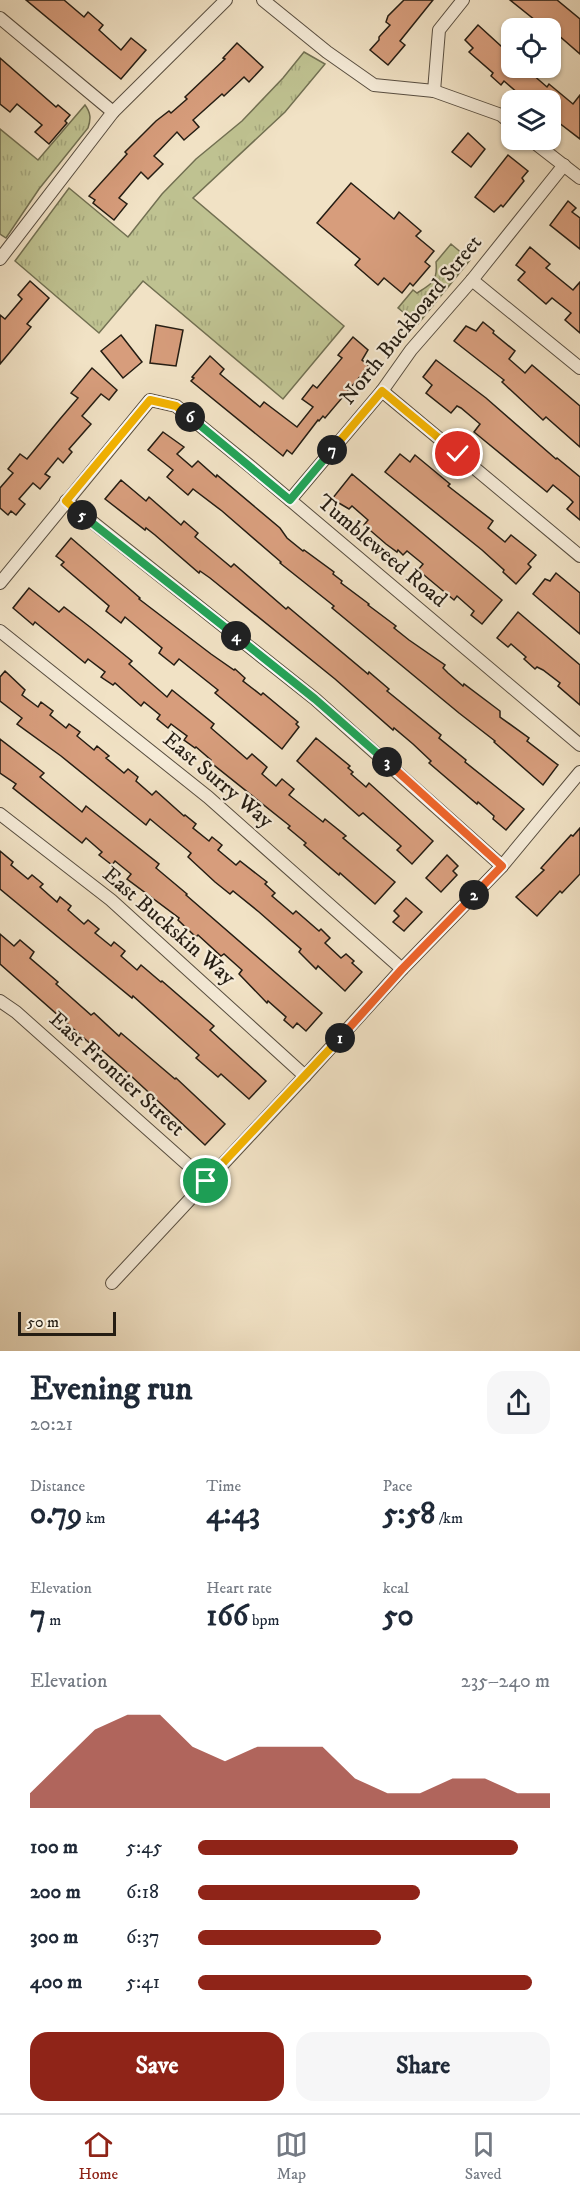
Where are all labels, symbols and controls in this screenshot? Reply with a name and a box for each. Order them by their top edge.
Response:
map controls [501,18,561,150]
button: locate [501,18,561,78]
button: layers [501,90,561,150]
street label: North Buckboard Street [334,230,488,410]
pin: 6 [175,402,205,432]
text: 6 [186,407,194,427]
pin [432,428,483,479]
pin: 7 [317,435,347,465]
icon: check [441,437,474,470]
text: 7 [328,440,336,460]
street label: Tumbleweed Road [311,489,453,613]
pin: 5 [67,500,97,530]
text: 5 [78,505,86,525]
pin: 4 [221,621,251,651]
text: 4 [231,626,241,646]
street label: East Surry Way [157,726,279,834]
pin: 3 [372,747,402,777]
text: 3 [384,752,390,772]
street label: East Buckskin Way [97,861,242,992]
pin: 2 [459,880,489,910]
text: 2 [470,885,478,905]
street label: East Frontier Street [44,1006,190,1142]
pin: 1 [325,1023,355,1053]
text: 1 [337,1028,343,1048]
pin [180,1155,231,1206]
icon: arrive [189,1164,222,1197]
scale bar [18,1309,116,1336]
text: 50 m [27,1312,59,1332]
text: Evening run [30,1369,192,1410]
button: share [487,1371,550,1434]
text: 20:21 [30,1412,73,1437]
text: Distance [30,1476,85,1496]
text: Time [206,1476,241,1496]
text: Pace [383,1476,412,1496]
text: 0.79 [30,1496,82,1533]
text: 4:43 [206,1496,260,1533]
text: 5:58 [383,1496,435,1533]
text: km [82,1508,106,1528]
text: /km [435,1508,463,1528]
text: Elevation [30,1578,92,1598]
text: Heart rate [206,1578,272,1598]
text: kcal [383,1578,409,1598]
text: 7 [30,1598,46,1635]
text: 166 [206,1598,248,1635]
text: 50 [383,1598,414,1635]
text: m [46,1610,61,1630]
text: bpm [248,1610,279,1630]
text: Elevation [30,1669,107,1694]
text: 235–240 m [461,1669,550,1694]
text: 100 m [30,1835,78,1860]
text: 5:45 [126,1835,162,1860]
text: 200 m [30,1880,81,1905]
text: 6:18 [126,1880,159,1905]
text: 300 m [30,1925,78,1950]
text: 6:37 [126,1925,160,1950]
text: 400 m [30,1970,82,1995]
text: 5:41 [126,1970,160,1995]
button: Save [30,2032,284,2101]
button: Share [296,2032,550,2101]
tab: Home [78,2128,118,2184]
tab: Map [275,2128,308,2184]
tab: Saved [465,2128,502,2184]

